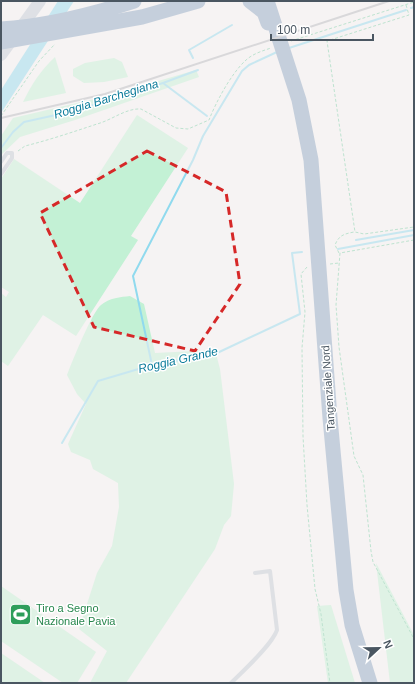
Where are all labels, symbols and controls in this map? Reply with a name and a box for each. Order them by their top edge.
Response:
scale bar [271,16,373,42]
text: 100 m [277,23,310,37]
water label: Roggia Barchegiana [52,76,160,122]
water label: Roggia Grande [137,344,220,376]
street label: Tangenziale Nord [319,345,337,431]
sports icon: Tiro a Segno Nazionale Pavia [8,601,34,627]
place label: Tiro a Segno Nazionale Pavia [36,602,116,627]
north arrow [359,628,399,668]
text: N [381,638,395,650]

